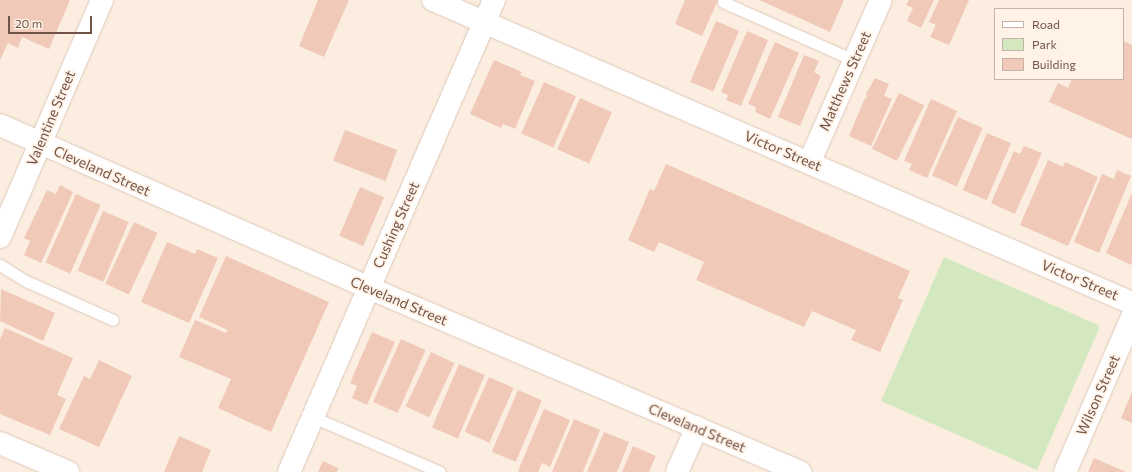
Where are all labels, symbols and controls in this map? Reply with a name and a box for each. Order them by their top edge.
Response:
scale bar [10,8,94,34]
legend [994,8,1124,80]
text: 20 m [15,16,42,30]
text: Road [1032,17,1060,31]
street label: Matthews Street [816,29,874,133]
text: Park [1032,37,1057,51]
text: Building [1032,57,1076,71]
street label: Valentine Street [23,68,79,168]
street label: Victor Street [742,127,824,175]
street label: Cleveland Street [51,142,153,200]
street label: Cushing Street [369,179,423,271]
street label: Victor Street [1039,256,1121,304]
street label: Cleveland Street [348,273,450,329]
street label: Wilson Street [1073,352,1123,438]
street label: Cleveland Street [646,400,748,456]

